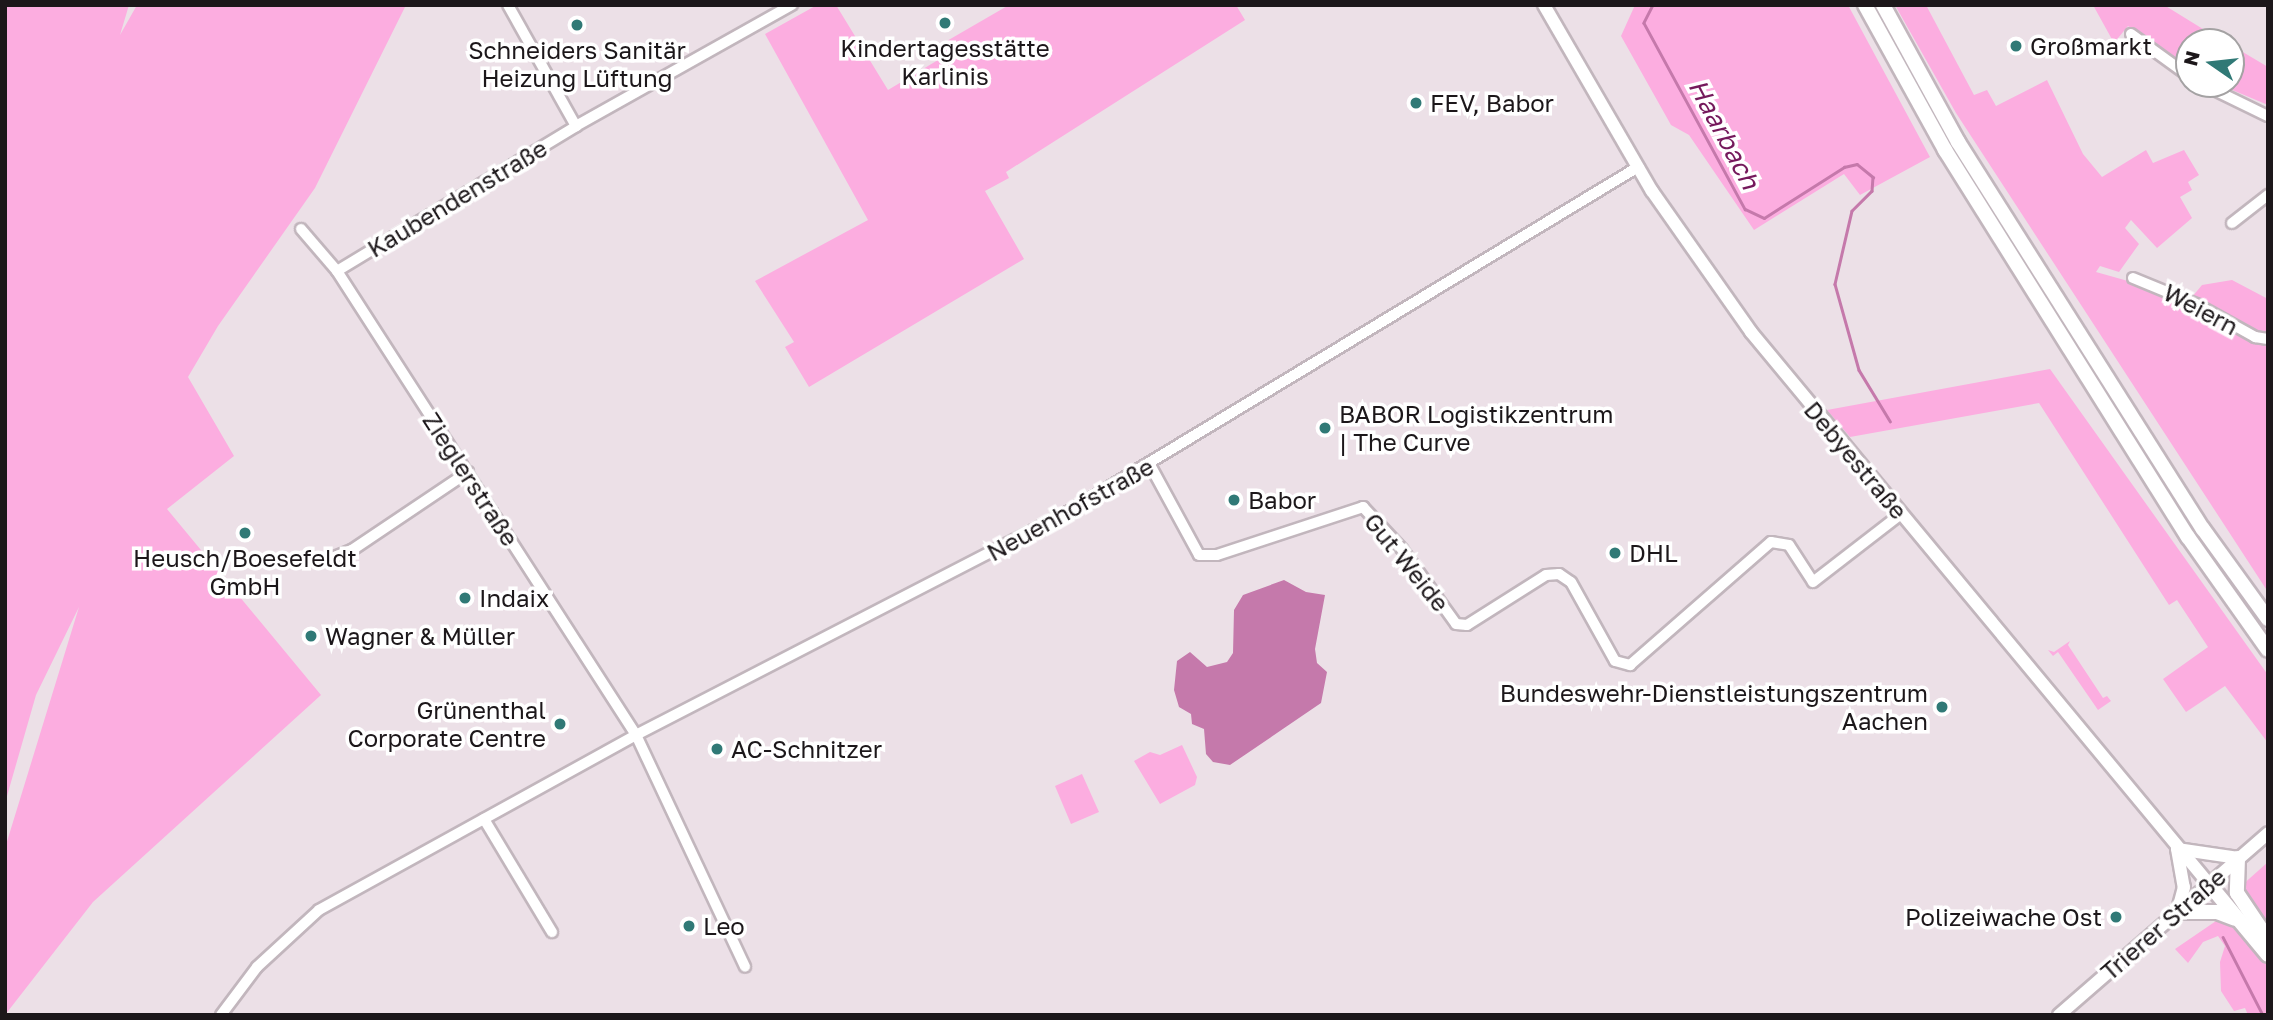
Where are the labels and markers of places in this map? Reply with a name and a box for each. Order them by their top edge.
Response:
marker: Kindertagesstätte Karlinis [937,15,953,31]
marker: Schneiders Sanitär Heizung Lüftung [569,17,585,33]
place label: Großmarkt [2030,32,2152,60]
place label: Kindertagesstätte Karlinis [840,34,1050,90]
place label: Schneiders Sanitär Heizung Lüftung [468,36,686,92]
marker: Großmarkt [2008,38,2024,54]
place label: FEV, Babor [1430,89,1554,117]
marker: FEV, Babor [1408,95,1424,111]
place label: BABOR Logistikzentrum | The Curve [1339,400,1613,456]
marker: BABOR Logistikzentrum | The Curve [1317,420,1333,436]
place label: Babor [1248,486,1316,514]
marker: Babor [1226,492,1242,508]
marker: Heusch/Boesefeldt GmbH [237,525,253,541]
place label: DHL [1629,539,1678,567]
place label: Heusch/Boesefeldt GmbH [133,544,357,600]
marker: DHL [1607,545,1623,561]
place label: Indaix [479,584,549,612]
marker: Indaix [457,590,473,606]
place label: Wagner & Müller [325,622,515,650]
marker: Wagner & Müller [303,628,319,644]
place label: Bundeswehr-Dienstleistungszentrum Aachen [1500,679,1928,735]
place label: Grünenthal Corporate Centre [347,696,546,752]
marker: Bundeswehr-Dienstleistungszentrum Aachen [1934,699,1950,715]
marker: Grünenthal Corporate Centre [552,716,568,732]
place label: AC-Schnitzer [731,735,882,763]
marker: AC-Schnitzer [709,741,725,757]
place label: Polizeiwache Ost [1905,903,2102,931]
marker: Polizeiwache Ost [2108,909,2124,925]
place label: Leo [703,912,745,940]
marker: Leo [681,918,697,934]

